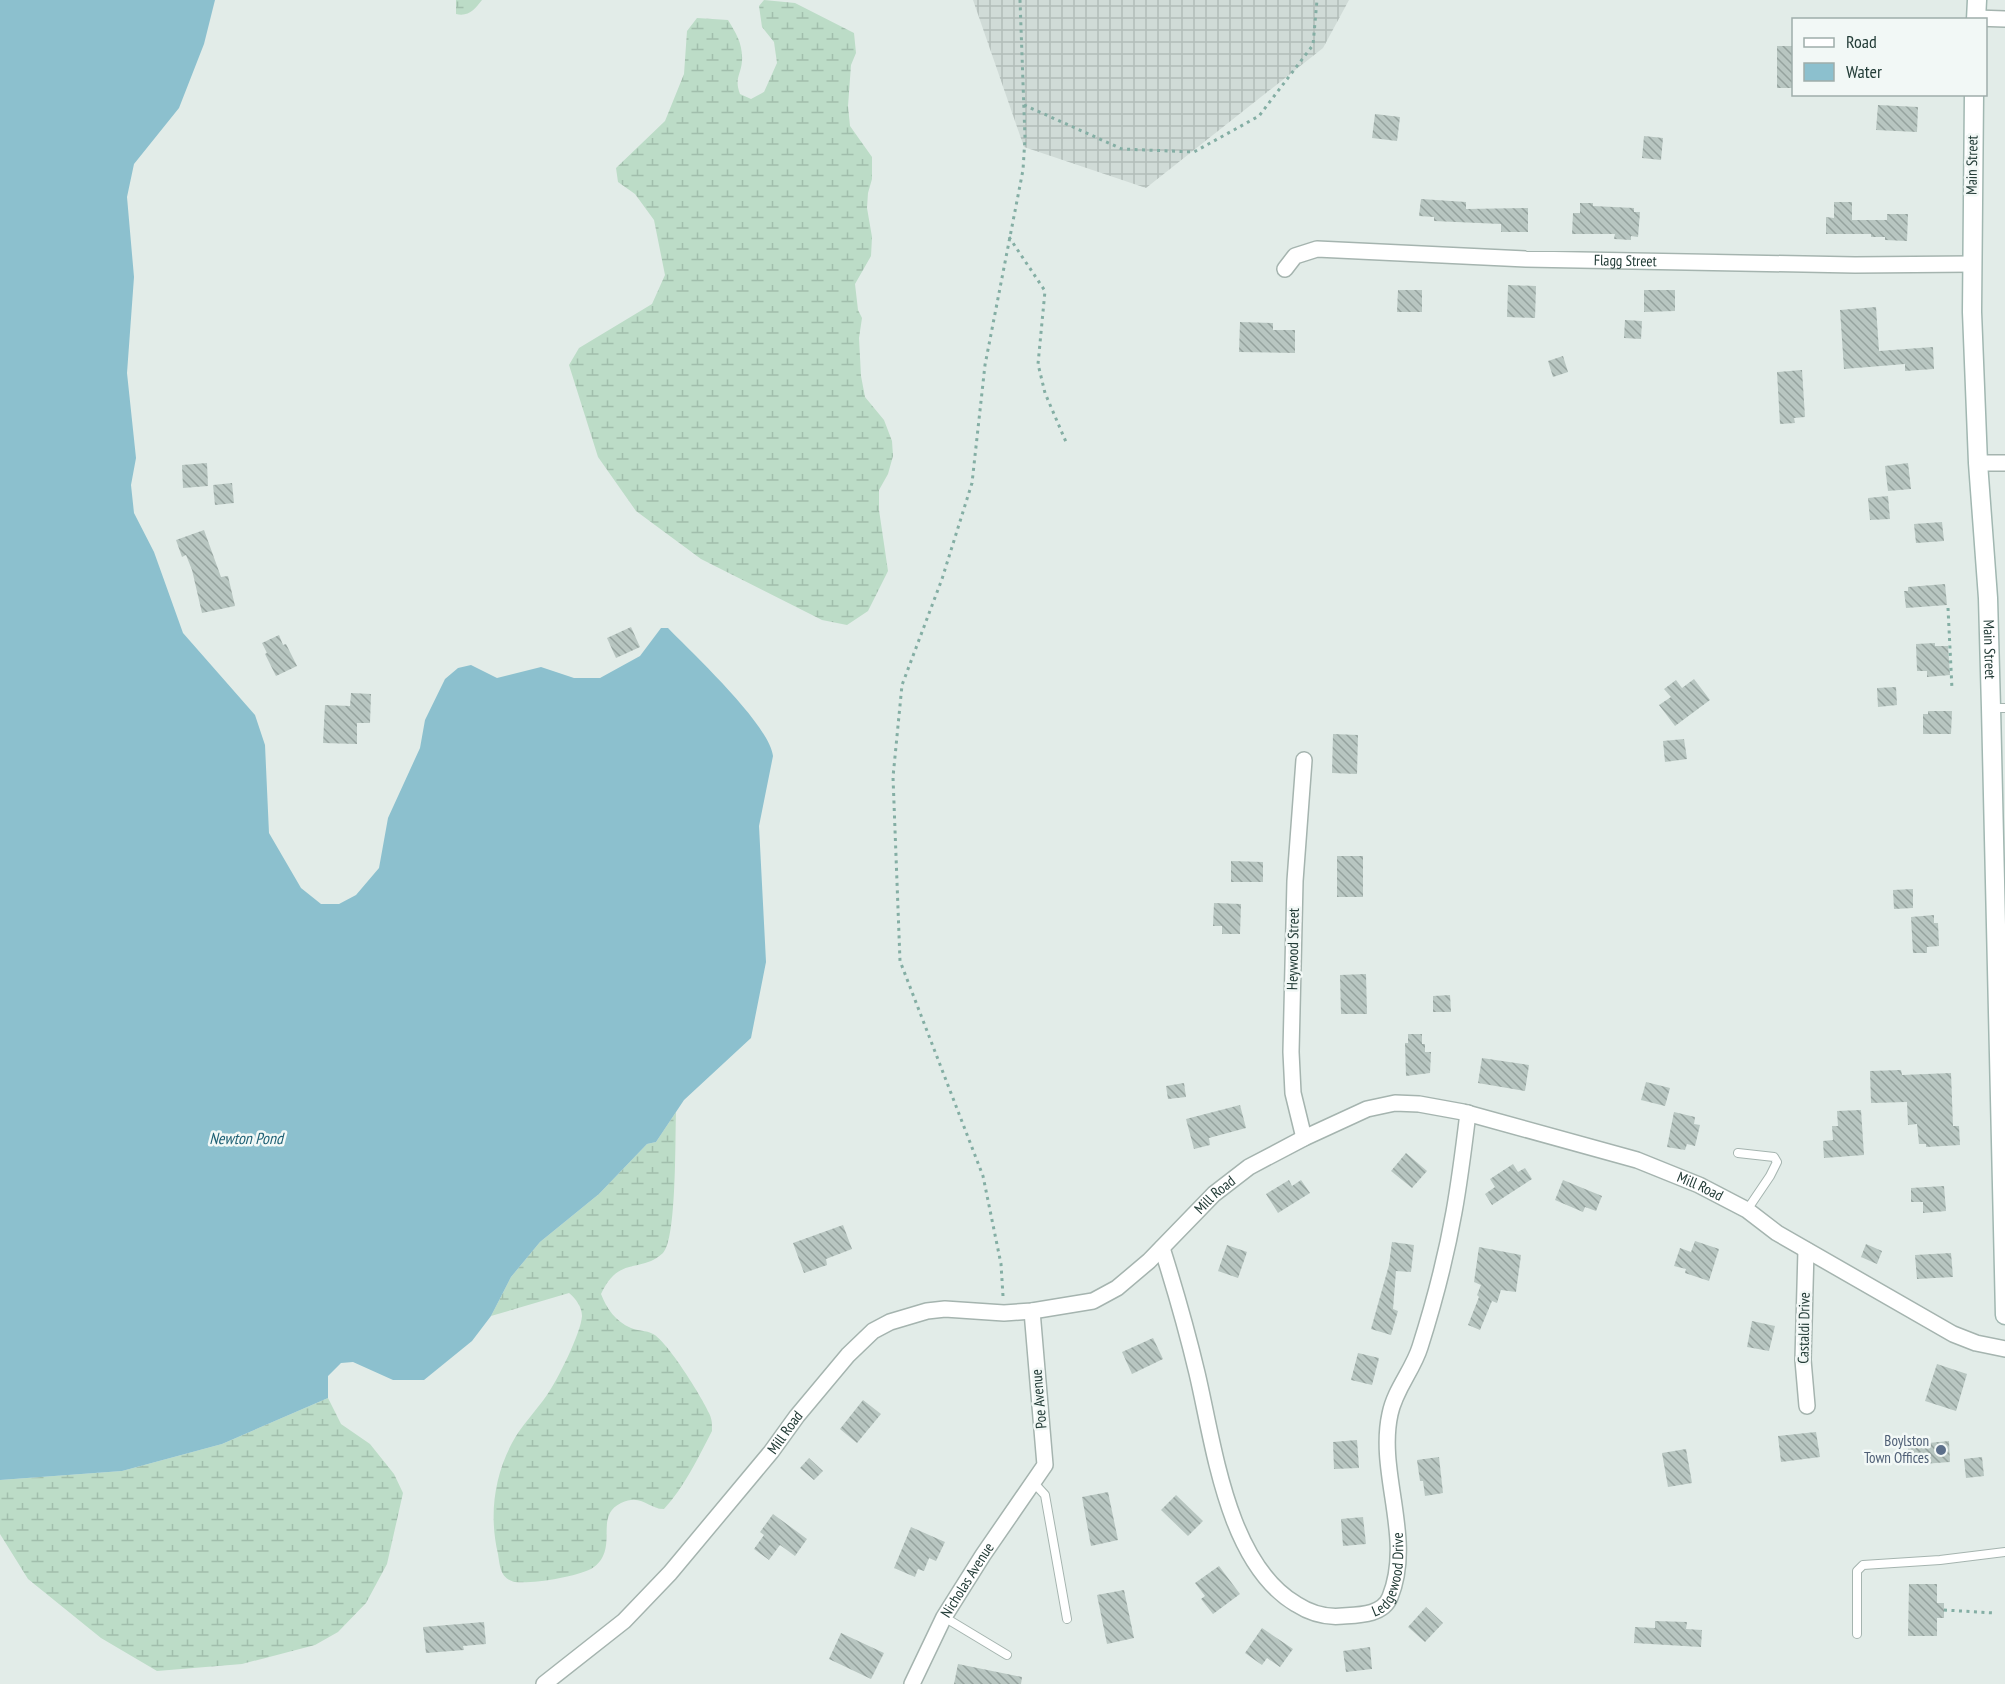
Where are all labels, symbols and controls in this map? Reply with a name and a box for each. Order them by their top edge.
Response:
legend [1792,18,1987,96]
text: Road [1846,30,1877,53]
text: Water [1846,60,1882,83]
street label: Main Street [1961,135,1982,195]
street label: Flagg Street [1594,250,1657,270]
street label: Main Street [1980,619,2000,680]
street label: Heywood Street [1282,908,1303,990]
water label: Newton Pond [209,1128,285,1148]
street label: Mill Road [1675,1167,1727,1205]
street label: Mill Road [1190,1171,1239,1218]
street label: Castaldi Drive [1793,1292,1814,1364]
street label: Poe Avenue [1026,1368,1051,1430]
street label: Mill Road [763,1407,806,1457]
place label: Boylston Town Offices [1864,1431,1929,1467]
marker: Boylston Town Offices [1934,1443,1948,1457]
street label: Ledgewood Drive [1369,1532,1407,1621]
street label: Nicholas Avenue [936,1539,998,1621]

